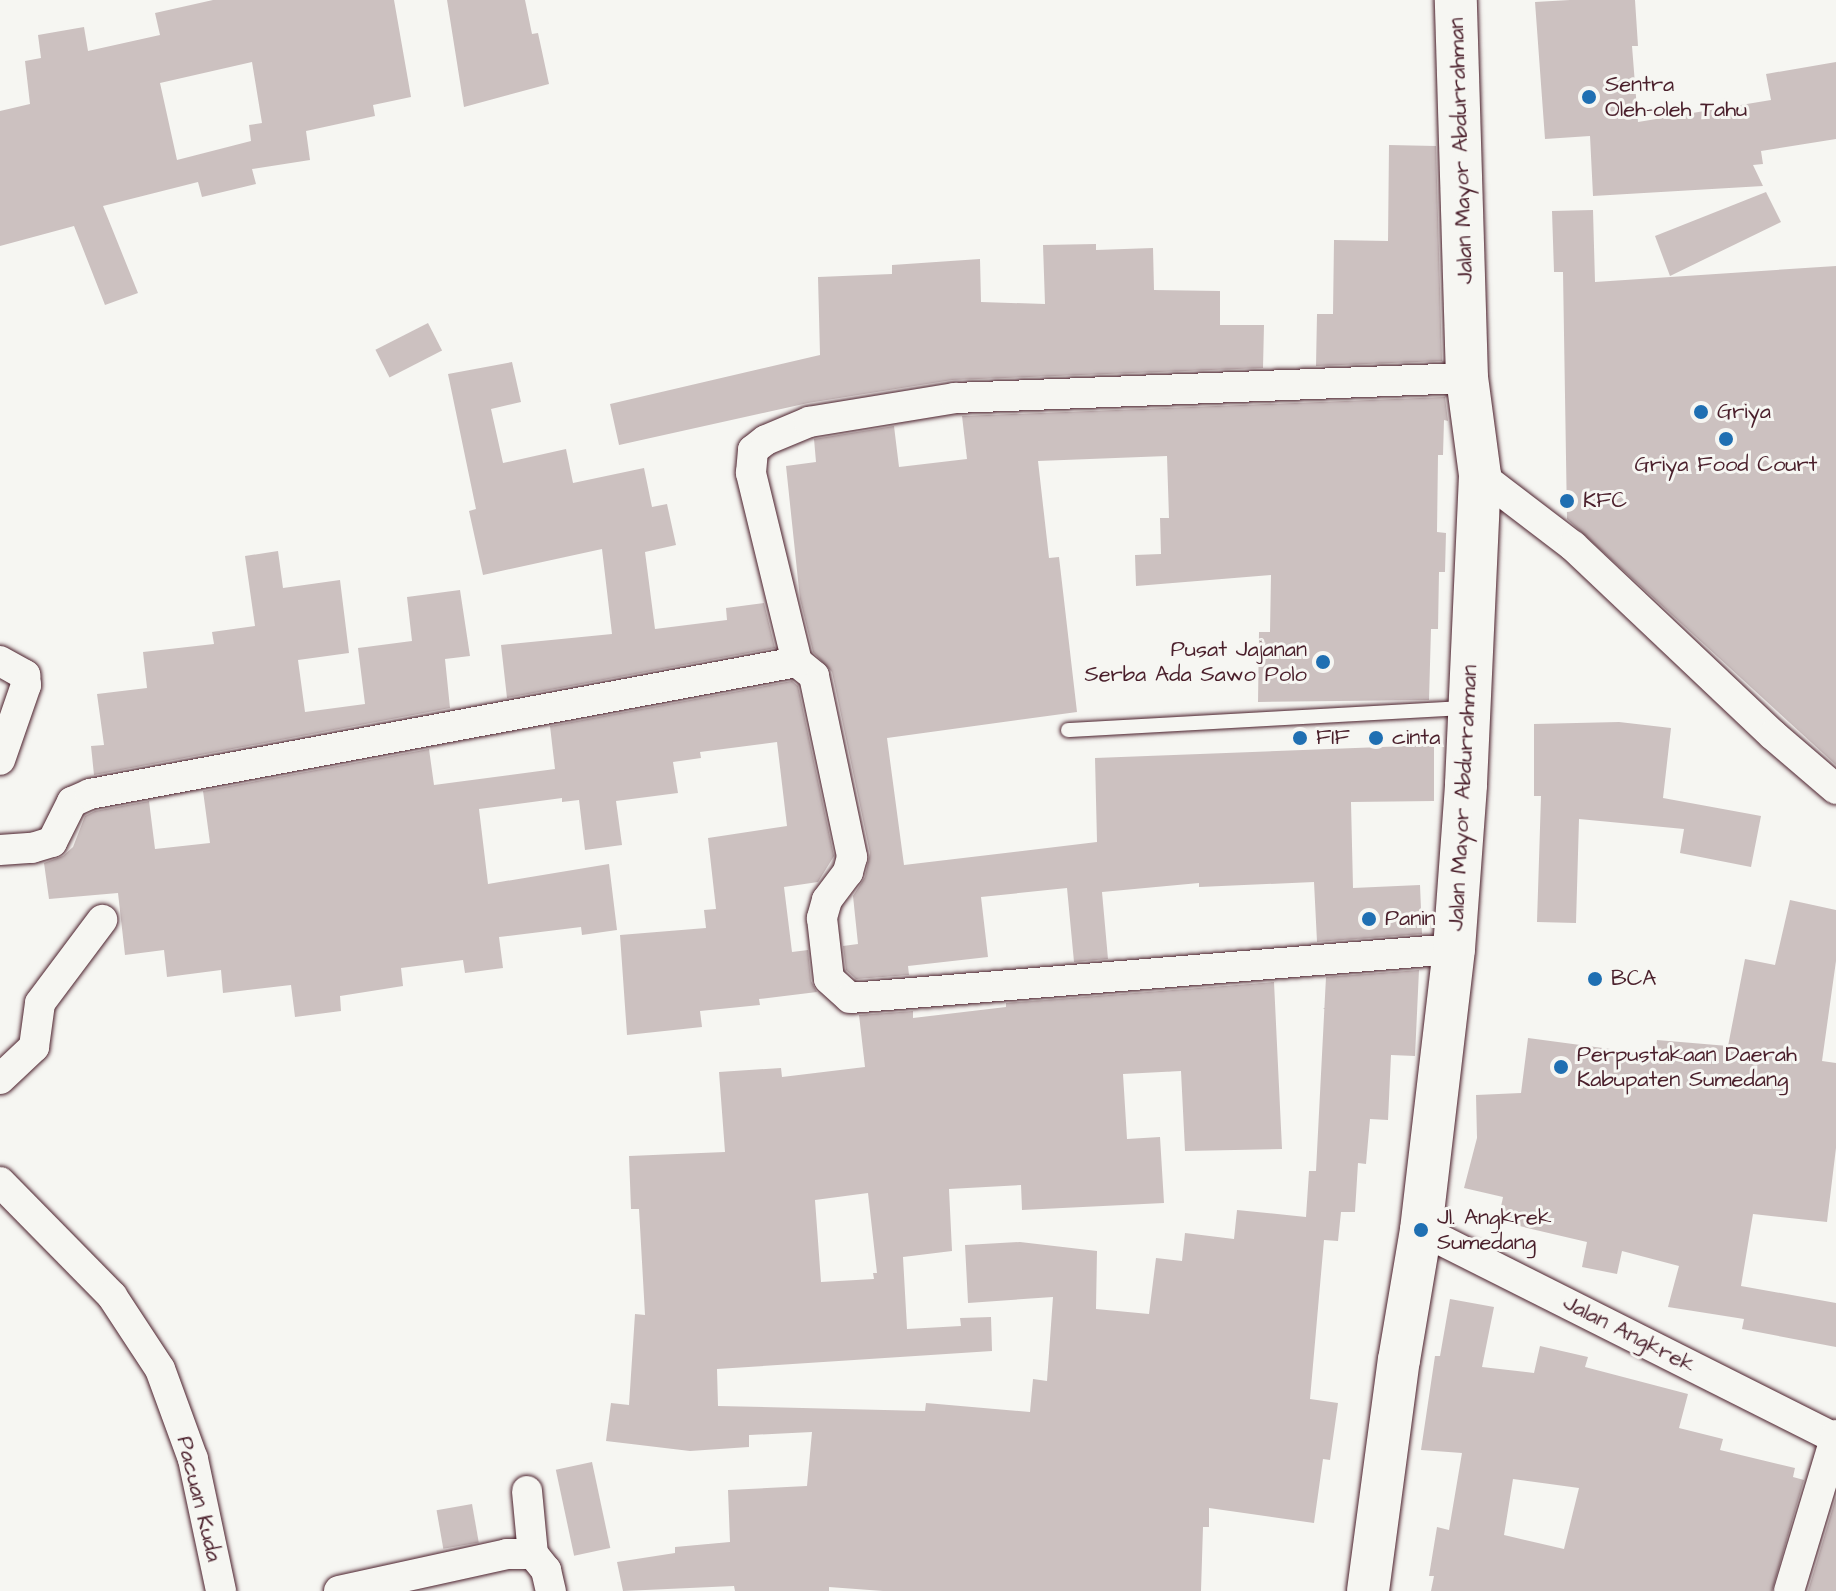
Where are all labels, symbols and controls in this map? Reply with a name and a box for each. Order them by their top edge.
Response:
street label: Jalan Mayor Abdurrahman [1443,17,1479,285]
place label: Sentra Oleh-oleh Tahu [1605,71,1747,122]
marker: Sentra Oleh-oleh Tahu [1580,88,1598,106]
place label: Griya [1717,399,1771,425]
marker: Griya [1692,403,1710,421]
marker: Griya Food Court [1717,430,1735,448]
place label: Griya Food Court [1634,452,1818,478]
place label: KFC [1583,488,1627,514]
marker: KFC [1558,492,1576,510]
place label: Pusat Jajanan Serba Ada Sawo Polo [1085,636,1307,688]
marker: Pusat Jajanan Serba Ada Sawo Polo [1314,653,1332,671]
street label: Jalan Mayor Abdurrahman [1443,664,1483,932]
place label: FIF [1316,725,1350,751]
place label: cinta [1392,725,1440,751]
marker: FIF [1291,729,1309,747]
marker: cinta [1367,729,1385,747]
place label: Panin [1385,906,1436,932]
marker: Panin [1360,910,1378,928]
place label: BCA [1611,966,1656,992]
marker: BCA [1586,970,1604,988]
place label: Perpustakaan Daerah Kabupaten Sumedang [1577,1041,1797,1092]
marker: Perpustakaan Daerah Kabupaten Sumedang [1552,1058,1570,1076]
place label: Jl. Angkrek Sumedang [1437,1204,1552,1256]
marker: Jl. Angkrek Sumedang [1412,1221,1430,1239]
street label: Jalan Angkrek [1558,1289,1700,1379]
street label: Pacuan Kuda [171,1434,227,1564]

